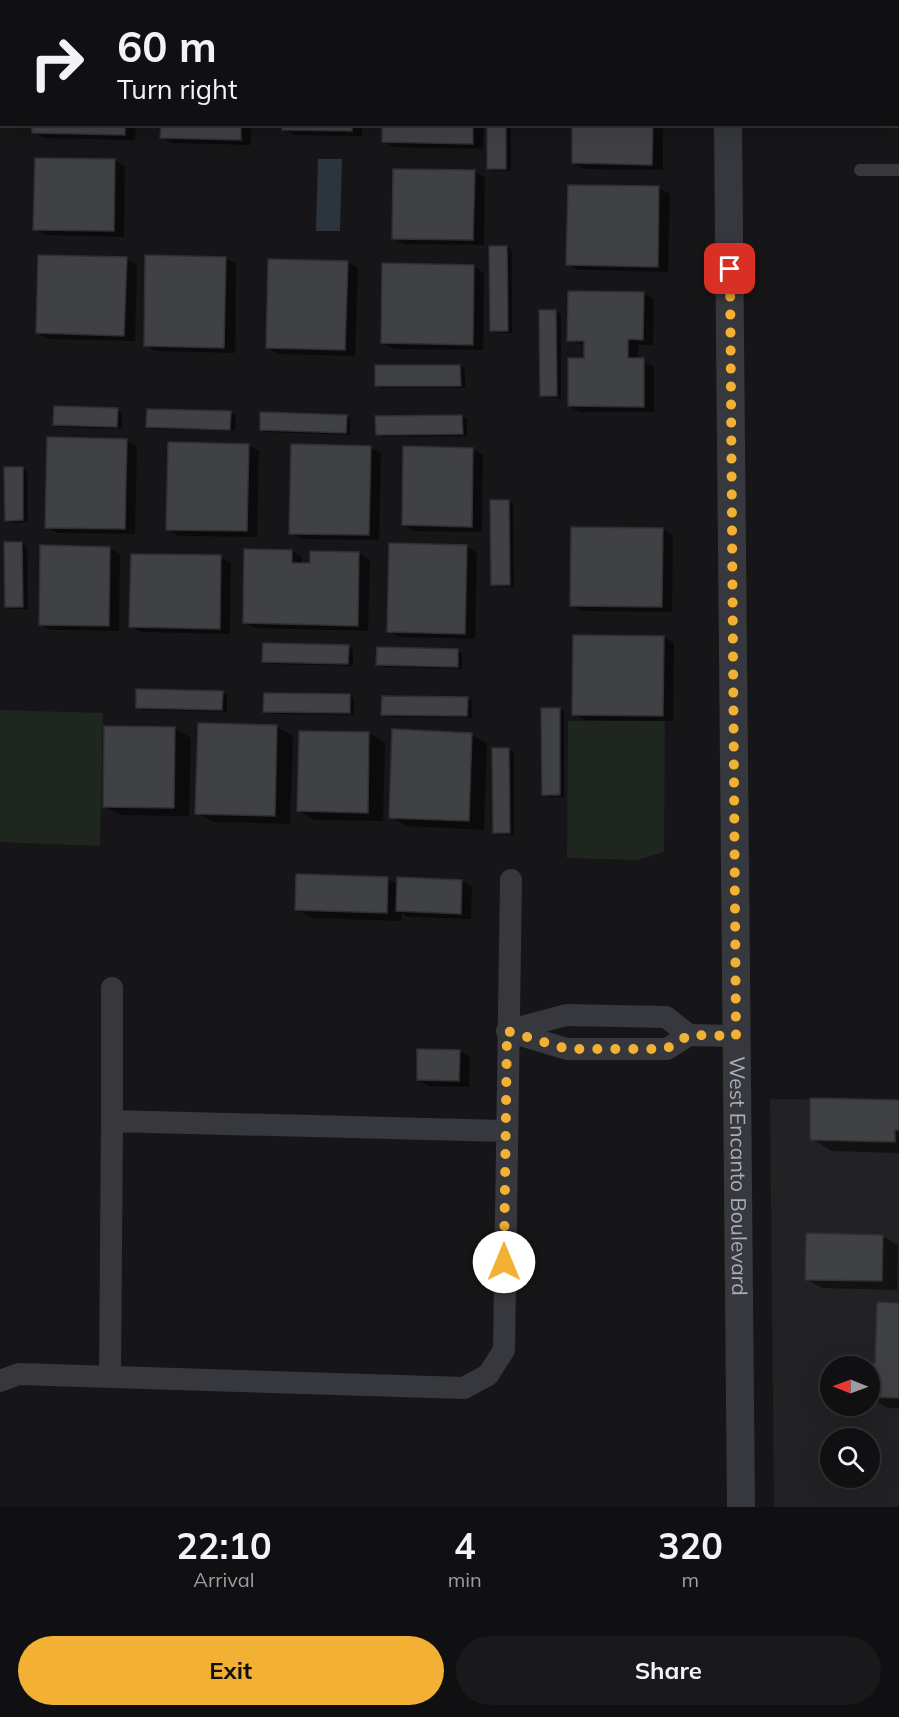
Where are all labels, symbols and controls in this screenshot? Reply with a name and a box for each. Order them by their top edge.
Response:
text: 60 m [117,20,217,73]
icon: right [18,24,96,102]
text: Turn right [117,72,237,106]
pin [704,243,755,294]
icon: arrive [713,252,746,285]
street label: West Encanto Boulevard [725,1056,753,1296]
position arrow [472,1230,536,1294]
north arrow [820,1356,880,1416]
map controls [820,1356,880,1488]
button: search [820,1428,880,1488]
text: 22:10 [176,1523,272,1568]
text: 4 [454,1523,476,1568]
text: 320 [658,1523,723,1568]
text: Arrival [193,1567,254,1592]
text: min [448,1567,482,1592]
text: m [682,1567,699,1592]
button: Exit [18,1636,444,1705]
button: Share [456,1636,881,1705]

